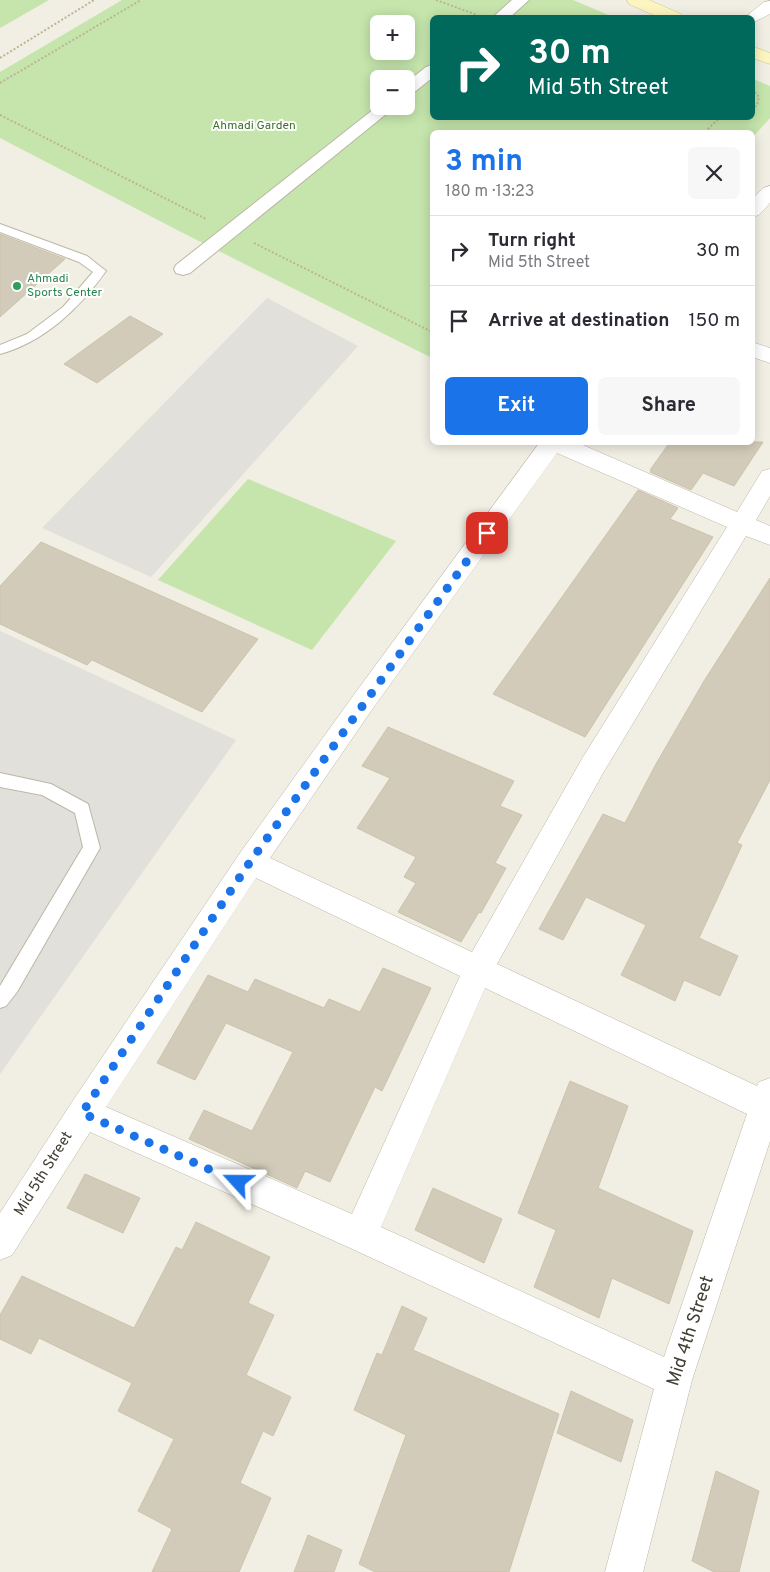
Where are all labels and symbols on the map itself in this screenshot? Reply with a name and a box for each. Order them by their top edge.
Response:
park label: Ahmadi Garden [212,118,296,134]
place label: Ahmadi Sports Center [27,271,102,301]
marker: Ahmadi Sports Center [11,280,23,292]
pin [466,512,508,554]
street label: Mid 5th Street [11,1128,77,1220]
position arrow [211,1155,263,1207]
street label: Mid 4th Street [662,1273,720,1389]

